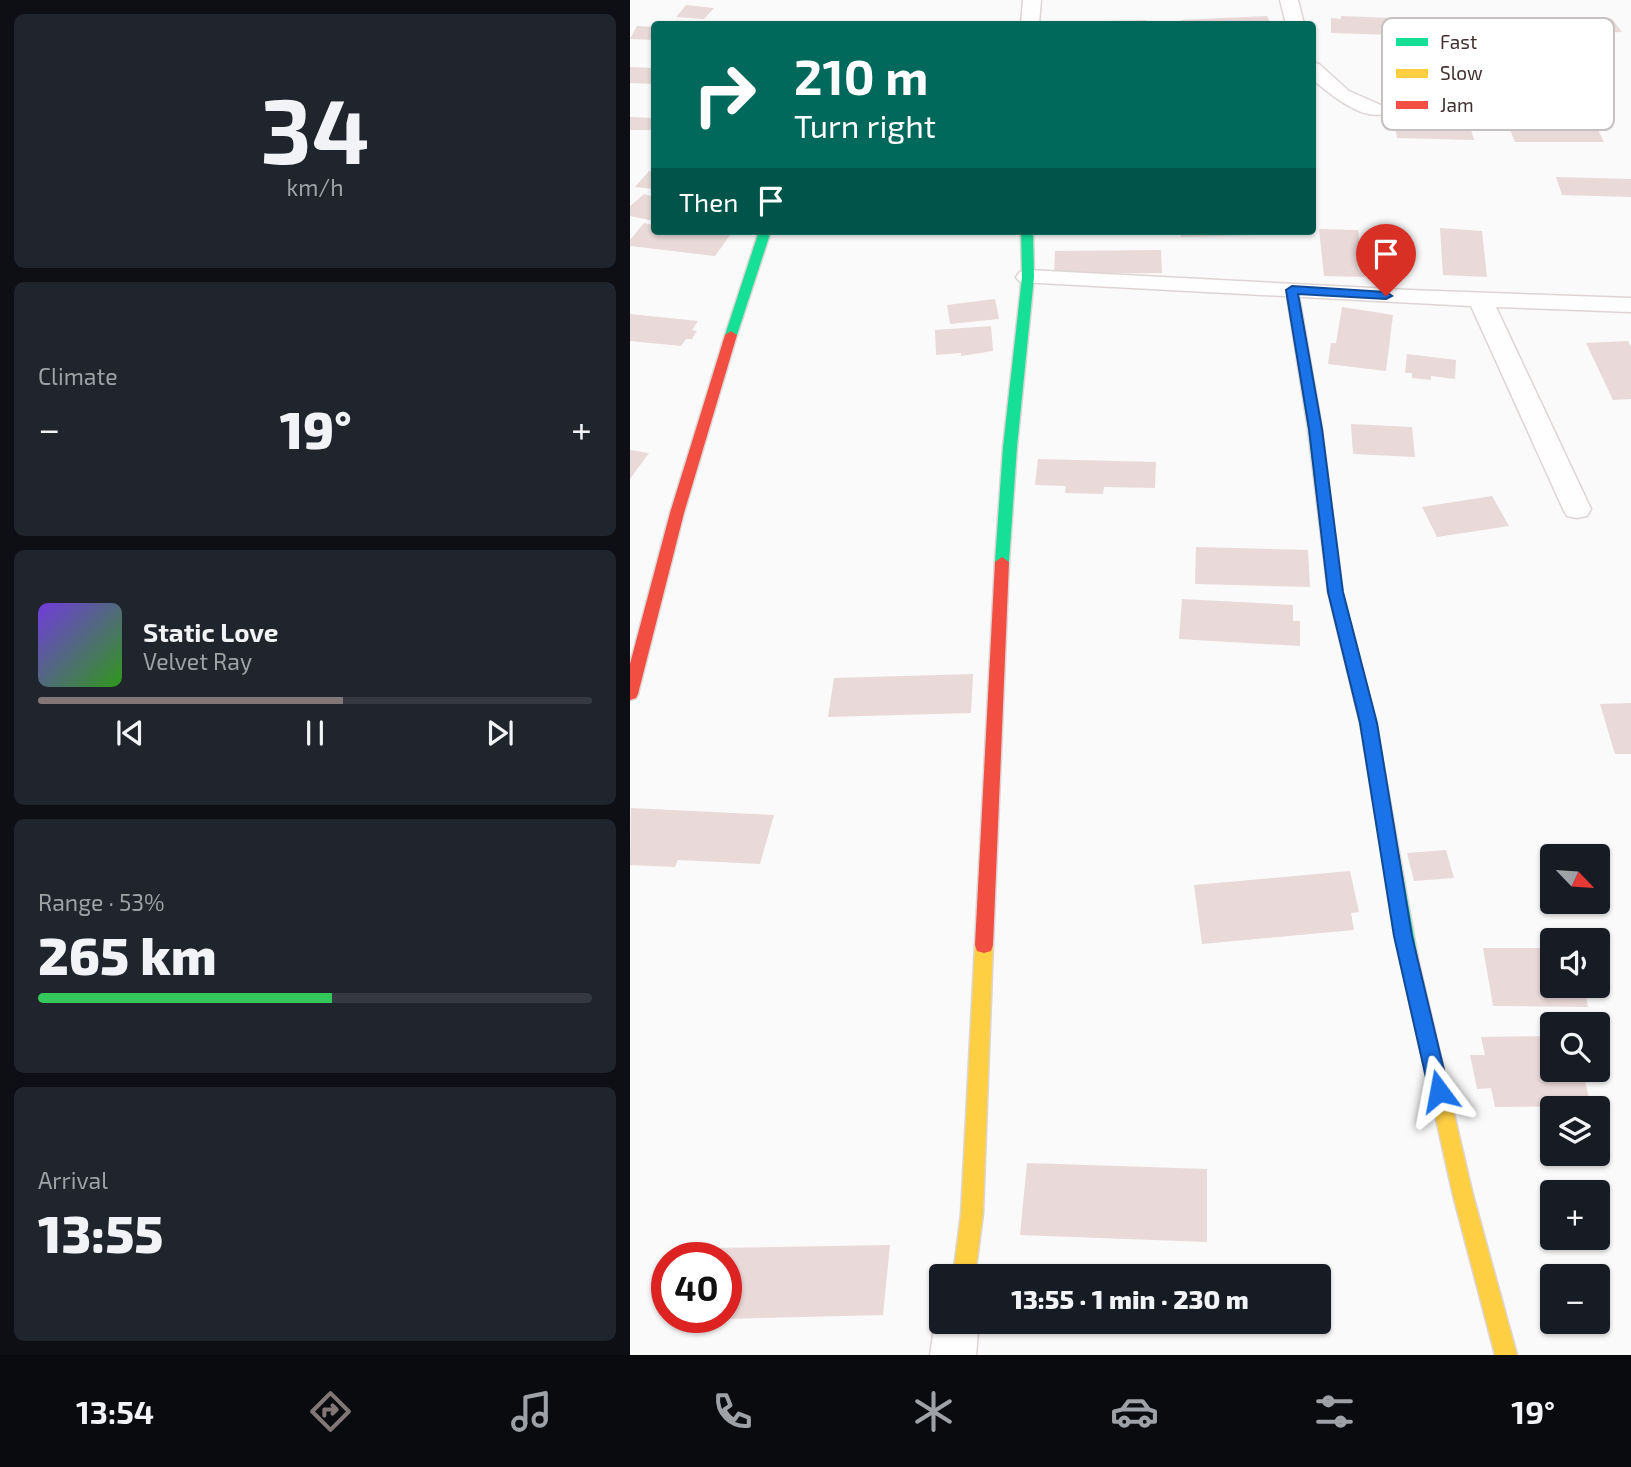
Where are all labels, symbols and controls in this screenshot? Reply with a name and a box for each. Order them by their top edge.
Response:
legend [1382,18,1614,130]
text: Fast [1440,30,1477,53]
text: 210 m [794,46,928,105]
icon: right [679,49,770,140]
text: Slow [1440,61,1483,84]
text: 34 [260,73,370,182]
text: Jam [1440,93,1474,116]
text: Turn right [794,106,936,144]
text: km/h [286,173,344,201]
icon: arrive [752,182,790,220]
text: Then [679,186,738,217]
pin [1356,224,1416,296]
icon: arrive [1367,235,1405,273]
text: Climate [38,362,118,390]
text: 19° [280,397,352,459]
text: − [38,405,60,451]
text: + [571,405,592,451]
text: Static Love [143,616,279,647]
text: Velvet Ray [143,647,252,675]
icon: previous [111,714,149,752]
icon: pause [296,714,334,752]
icon: next [481,714,519,752]
north arrow [1540,844,1610,914]
map controls [1540,844,1610,1334]
text: Range · 53% [38,888,165,916]
text: 265 km [38,923,217,985]
button: sound [1540,928,1610,998]
button: search [1540,1012,1610,1082]
position arrow [1402,1054,1476,1128]
button: layers [1540,1096,1610,1166]
text: Arrival [38,1166,108,1194]
button: + [1540,1180,1610,1250]
text: 13:55 [38,1201,164,1263]
speed limit sign: 40 [651,1242,742,1333]
button: − [1540,1264,1610,1334]
text: 13:55 · 1 min · 230 m [1011,1283,1249,1314]
icon: directions [306,1387,355,1436]
icon: music [507,1387,556,1436]
icon: phone [708,1387,757,1436]
icon: climate [909,1387,958,1436]
icon: car [1110,1387,1159,1436]
icon: filters [1310,1387,1359,1436]
text: 13:54 [76,1392,154,1430]
text: 19° [1511,1392,1555,1430]

